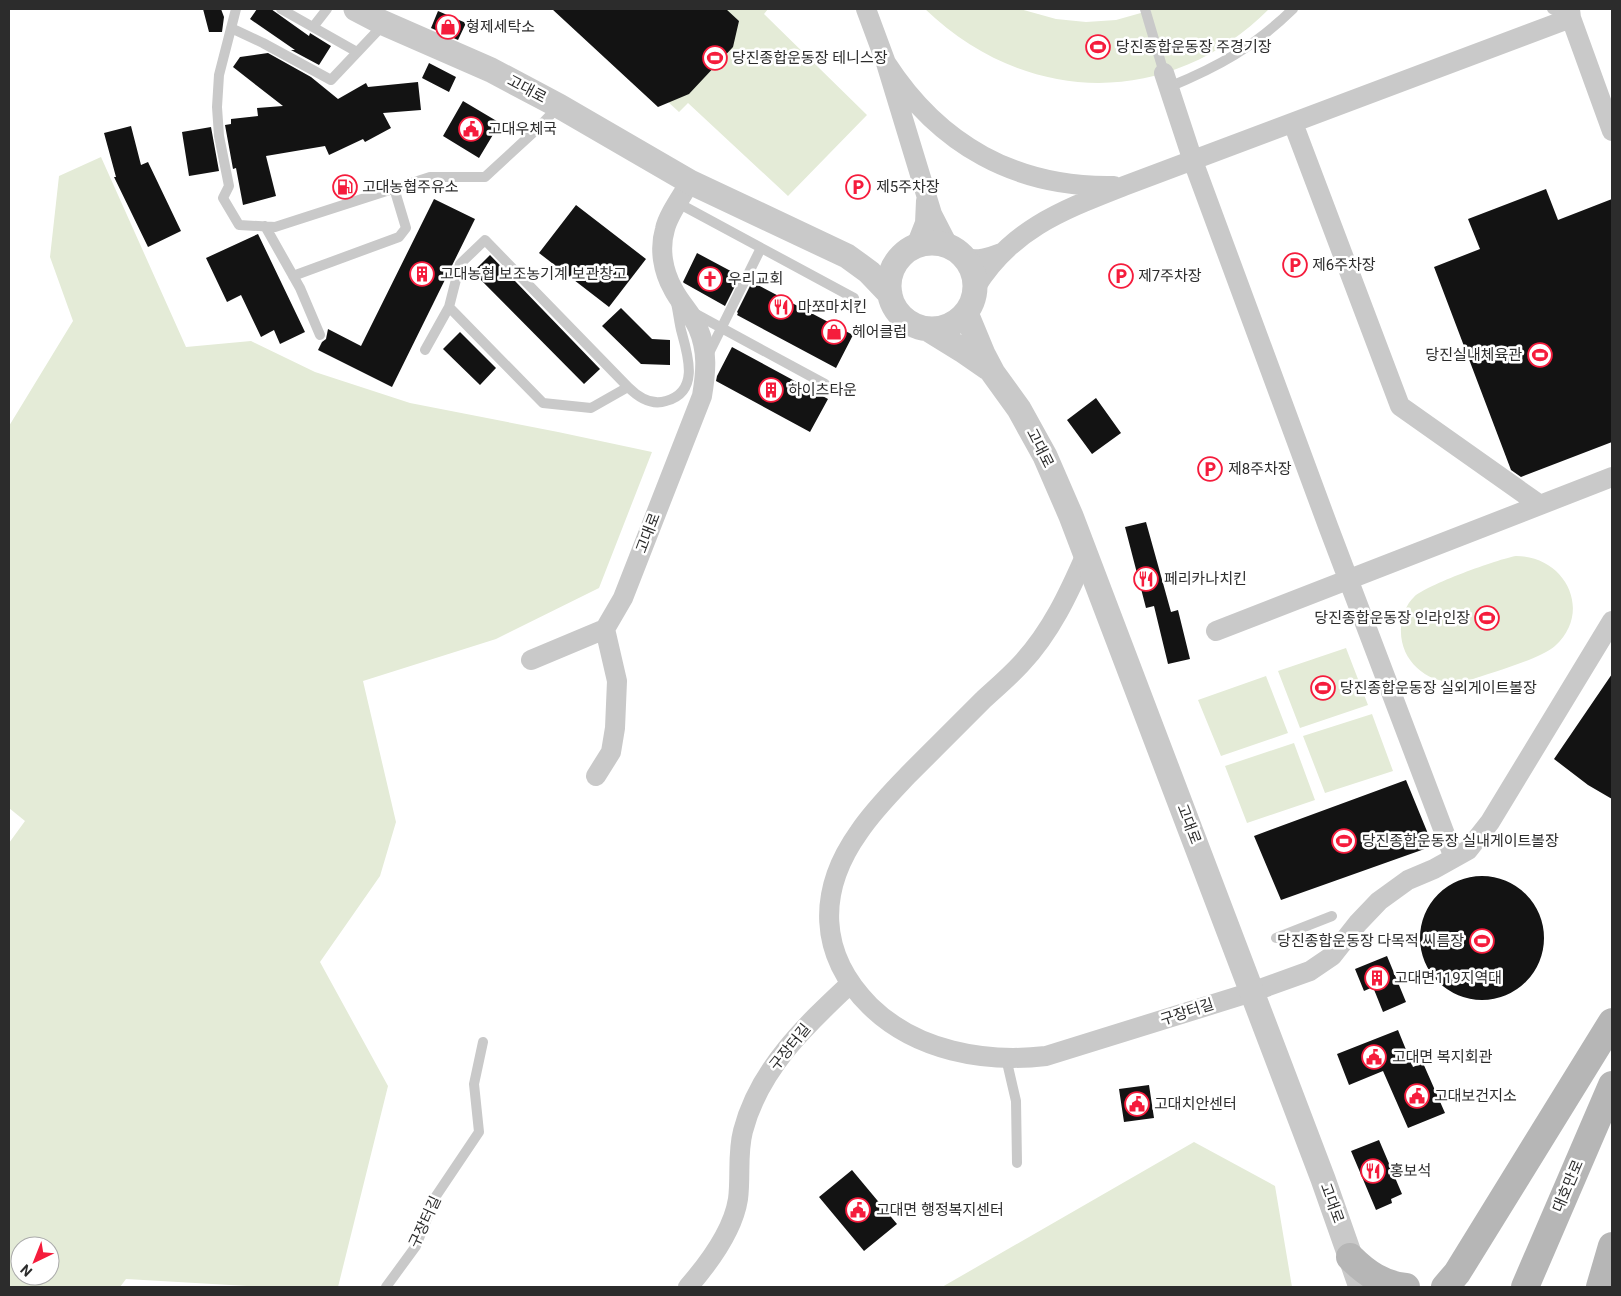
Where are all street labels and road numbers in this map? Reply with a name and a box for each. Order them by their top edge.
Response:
street label: 고대로 [504,71,550,107]
street label: 고대로 [1023,425,1057,471]
street label: 고대로 [632,510,664,556]
street label: 고대로 [1173,801,1205,847]
street label: 구장터길 [1158,995,1216,1029]
street label: 구장터길 [766,1020,814,1074]
street label: 대호만로 [1549,1157,1587,1215]
street label: 고대로 [1316,1180,1348,1226]
street label: 구장터길 [405,1193,445,1251]

